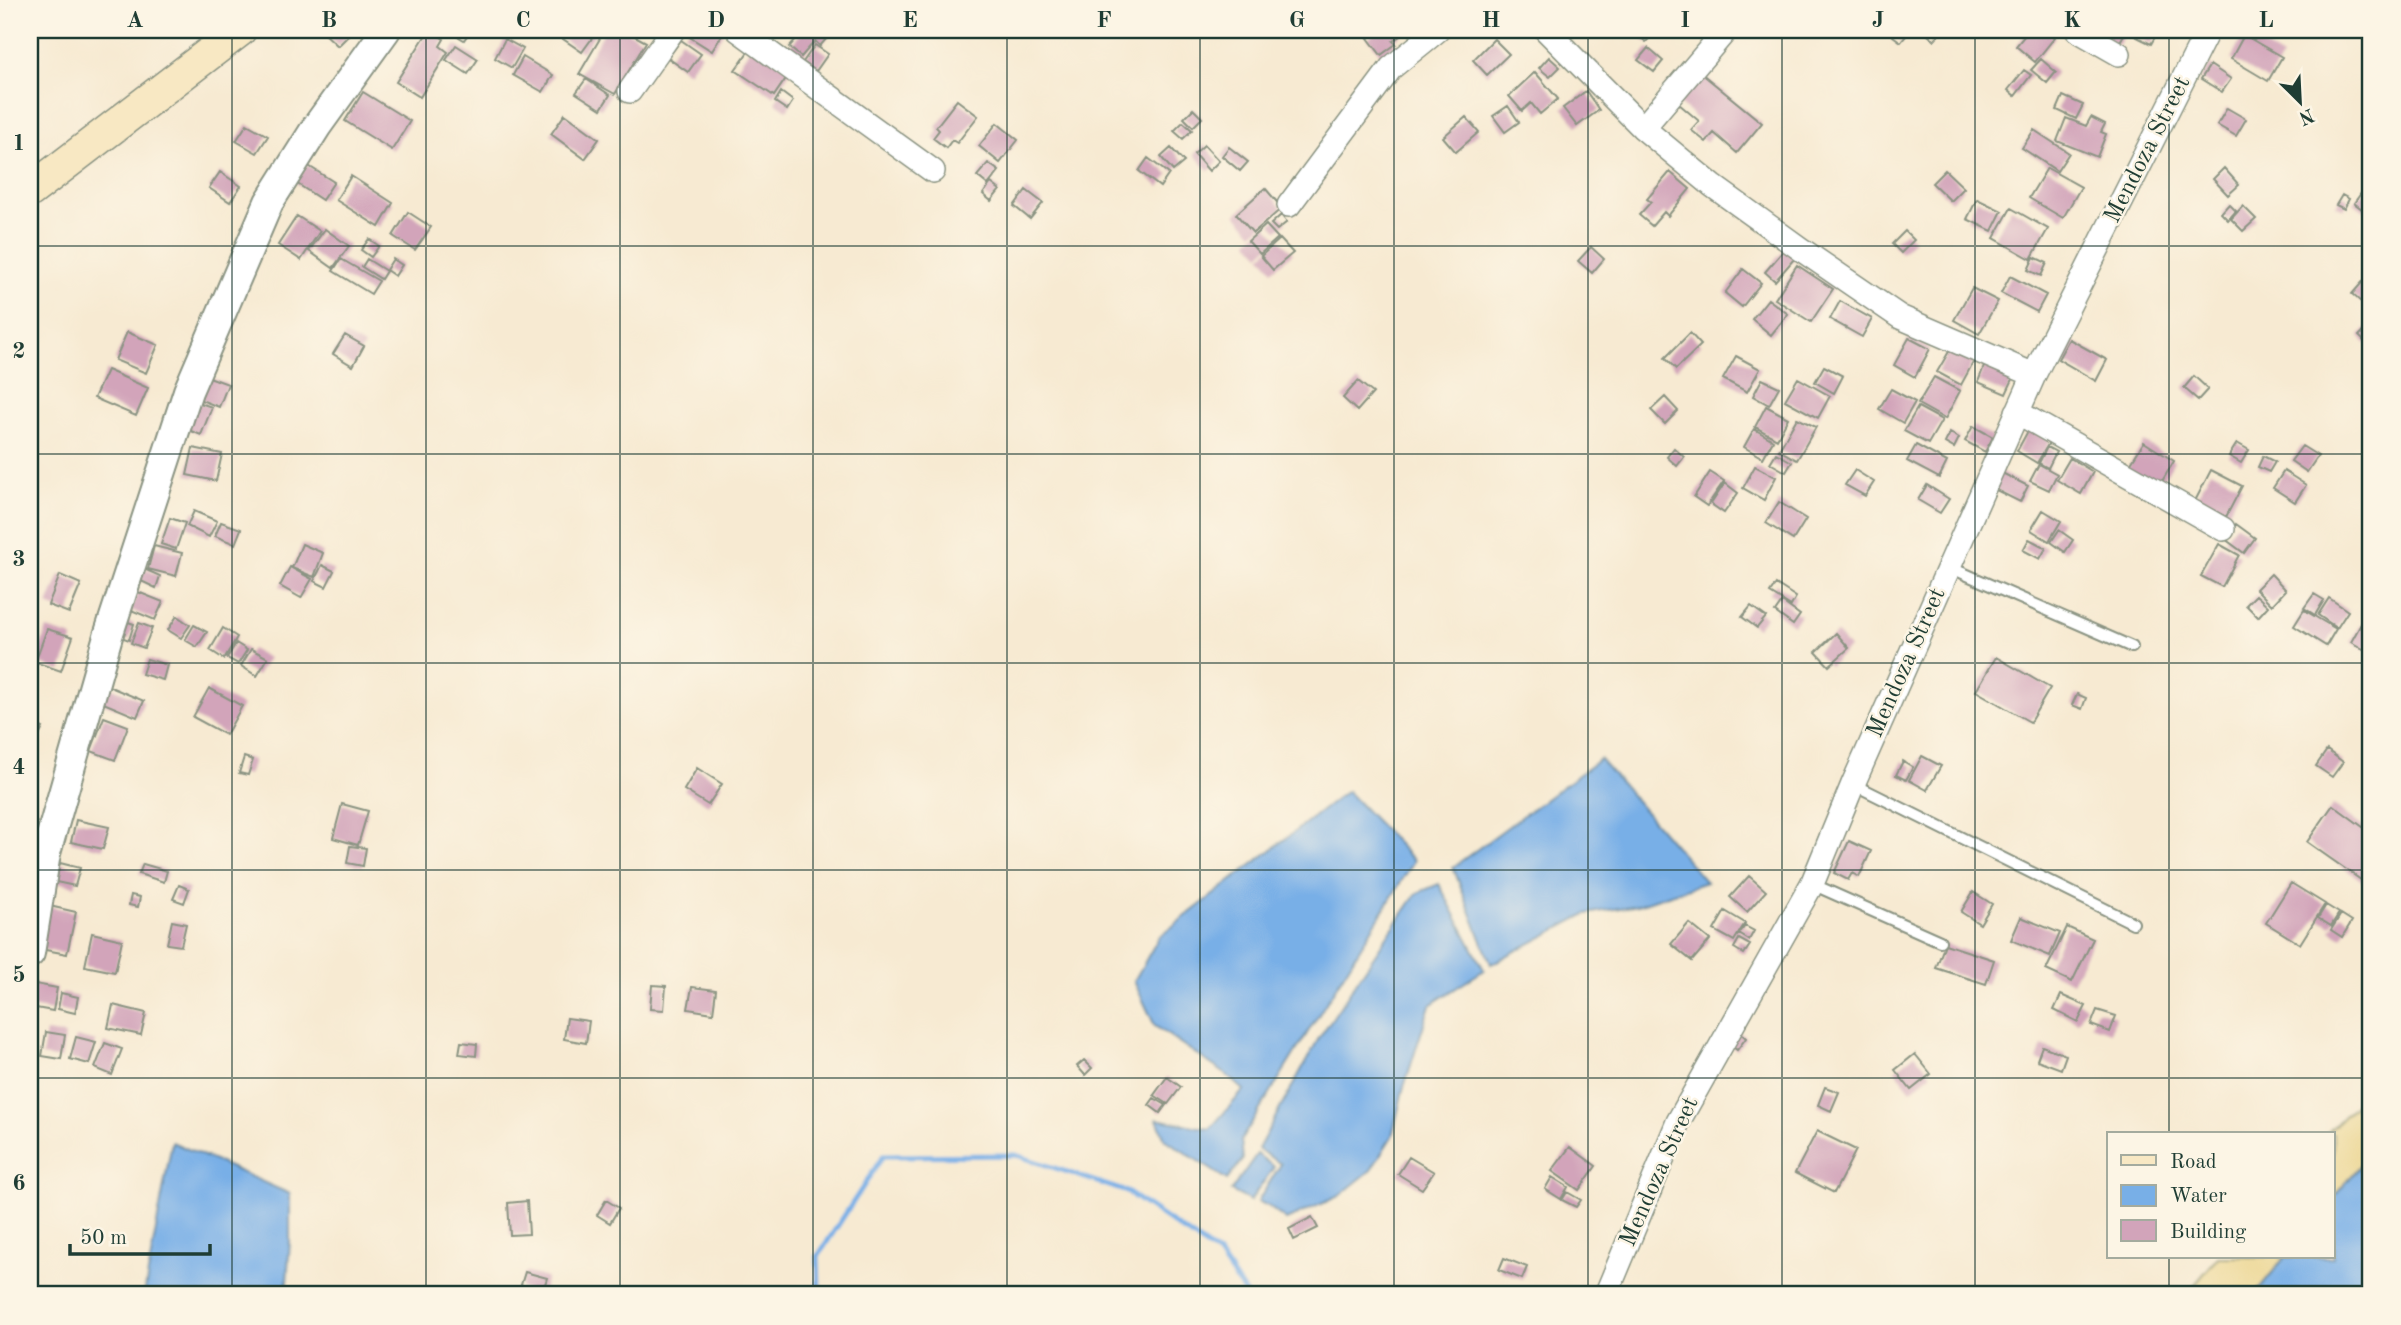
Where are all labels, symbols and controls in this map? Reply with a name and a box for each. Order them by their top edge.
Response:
text: A [126,9,144,32]
text: B [321,9,337,32]
text: C [515,9,531,32]
text: D [707,9,725,32]
text: E [902,9,918,32]
text: F [1096,9,1112,32]
text: G [1289,9,1305,32]
text: H [1482,9,1500,32]
text: I [1680,9,1690,32]
text: J [1872,9,1884,32]
text: K [2063,9,2081,32]
text: L [2258,9,2274,32]
north arrow [2264,66,2334,136]
street label: Mendoza Street [2101,73,2195,227]
text: N [2295,104,2316,127]
text: 1 [12,132,26,155]
text: 2 [12,340,26,363]
text: 3 [12,548,26,571]
street label: Mendoza Street [1863,584,1951,742]
text: 4 [12,756,26,779]
text: 5 [12,964,26,987]
street label: Mendoza Street [1616,1093,1704,1251]
legend [2107,1132,2334,1258]
text: Road [2170,1152,2217,1173]
text: 6 [12,1172,26,1195]
text: Water [2170,1186,2227,1207]
scale bar [70,1213,210,1257]
text: Building [2170,1222,2247,1243]
text: 50 m [80,1228,127,1249]

